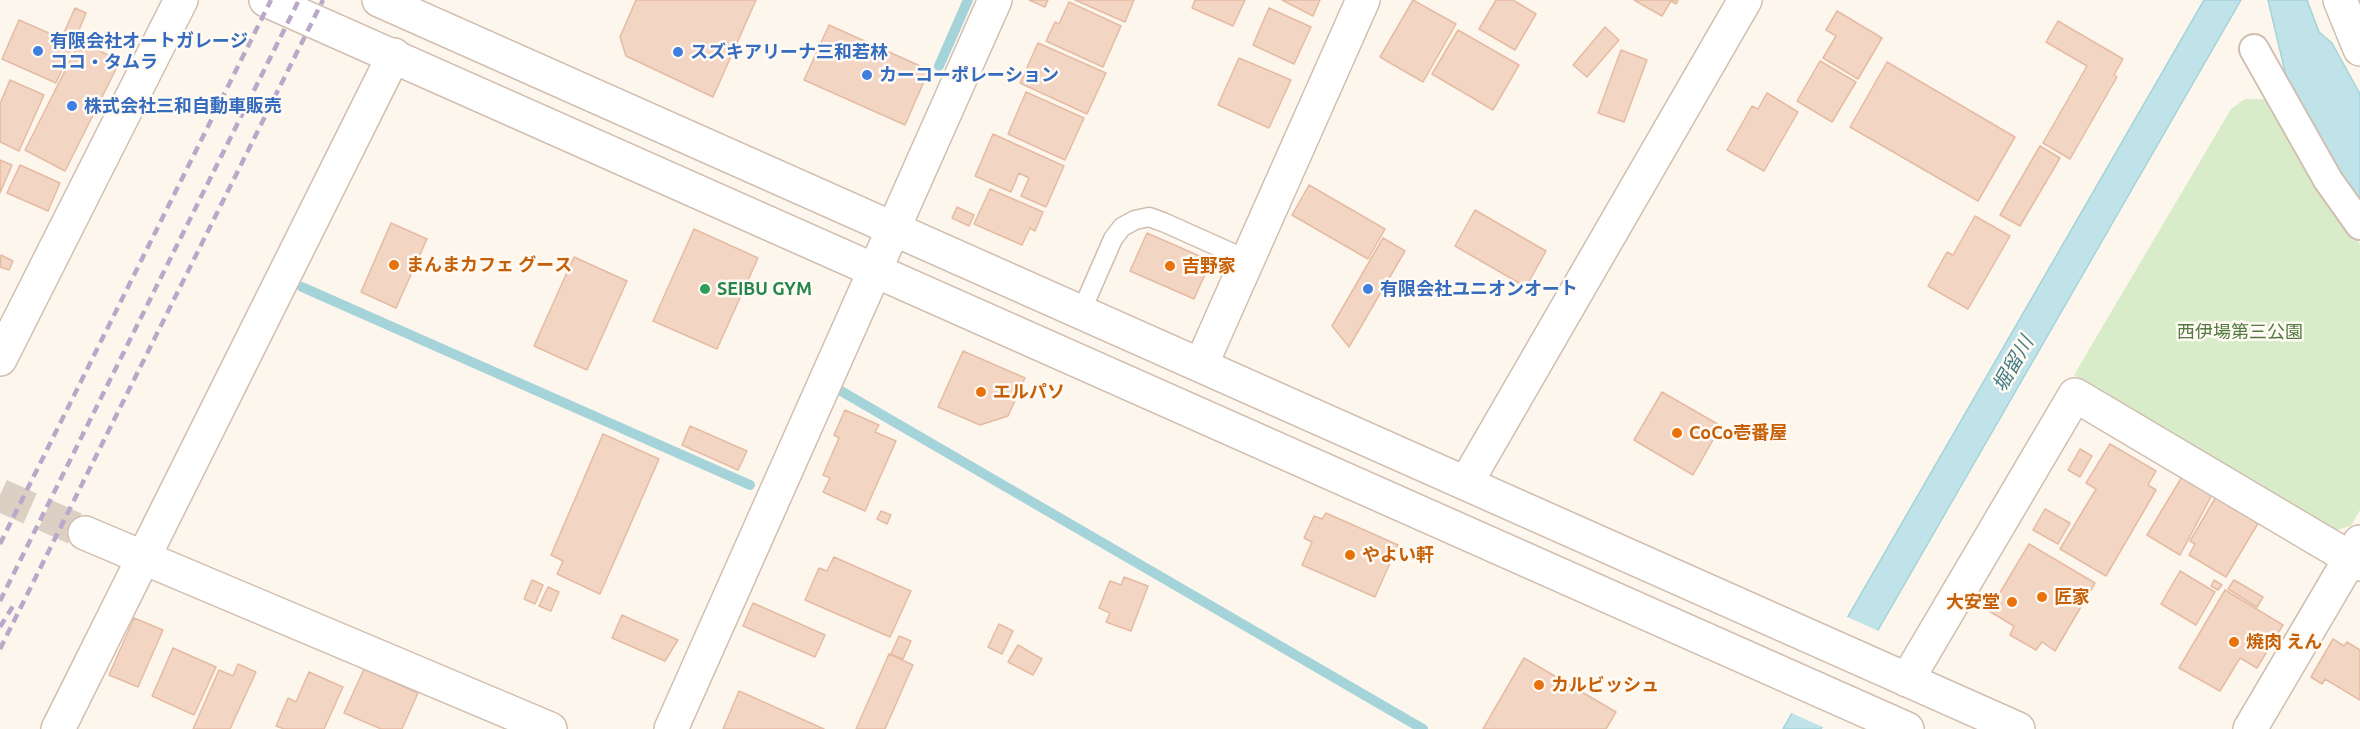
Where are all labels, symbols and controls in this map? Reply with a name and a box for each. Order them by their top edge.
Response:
place label: 有限会社オートガレージ ココ・タムラ [50,30,248,72]
place label: スズキアリーナ三和若林 [690,41,888,63]
marker: 有限会社オートガレージ ココ・タムラ [31,44,45,58]
marker: スズキアリーナ三和若林 [671,45,685,59]
place label: カーコーポレーション [879,64,1059,86]
marker: カーコーポレーション [860,68,874,82]
place label: 株式会社三和自動車販売 [84,95,282,117]
marker: 株式会社三和自動車販売 [65,99,79,113]
place label: まんまカフェ グース [406,254,572,276]
place label: 吉野家 [1182,255,1236,277]
marker: まんまカフェ グース [387,258,401,272]
marker: 吉野家 [1163,259,1177,273]
place label: SEIBU GYM [717,278,812,300]
place label: 有限会社ユニオンオート [1380,278,1578,300]
marker: SEIBU GYM [698,282,712,296]
marker: 有限会社ユニオンオート [1361,282,1375,296]
park label: 西伊場第三公園 [2177,321,2303,343]
water label: 堀留川 [1988,332,2038,396]
place label: エルパソ [993,381,1065,403]
marker: エルパソ [974,385,988,399]
place label: CoCo壱番屋 [1689,422,1787,444]
marker: CoCo壱番屋 [1670,426,1684,440]
place label: やよい軒 [1362,544,1434,566]
marker: やよい軒 [1343,548,1357,562]
place label: 匠家 [2054,586,2090,608]
marker: 匠家 [2035,590,2049,604]
place label: 大安堂 [1946,591,2000,613]
marker: 大安堂 [2005,595,2019,609]
place label: 焼肉 えん [2246,631,2322,653]
marker: 焼肉 えん [2227,635,2241,649]
place label: カルビッシュ [1551,674,1659,696]
marker: カルビッシュ [1532,678,1546,692]

